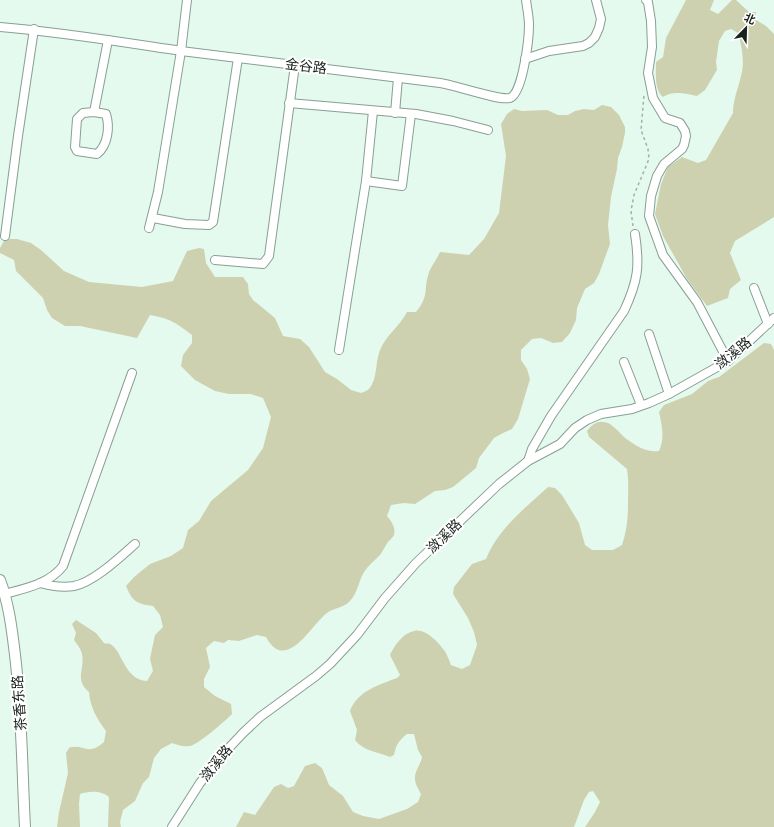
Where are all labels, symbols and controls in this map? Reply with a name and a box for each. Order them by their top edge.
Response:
north arrow [726,8,766,48]
text: 北 [742,9,758,27]
street label: 金谷路 [284,54,328,77]
street label: 潋溪路 [710,332,755,373]
street label: 潋溪路 [422,514,465,557]
street label: 茶香东路 [7,674,30,732]
street label: 潋溪路 [195,740,236,785]

